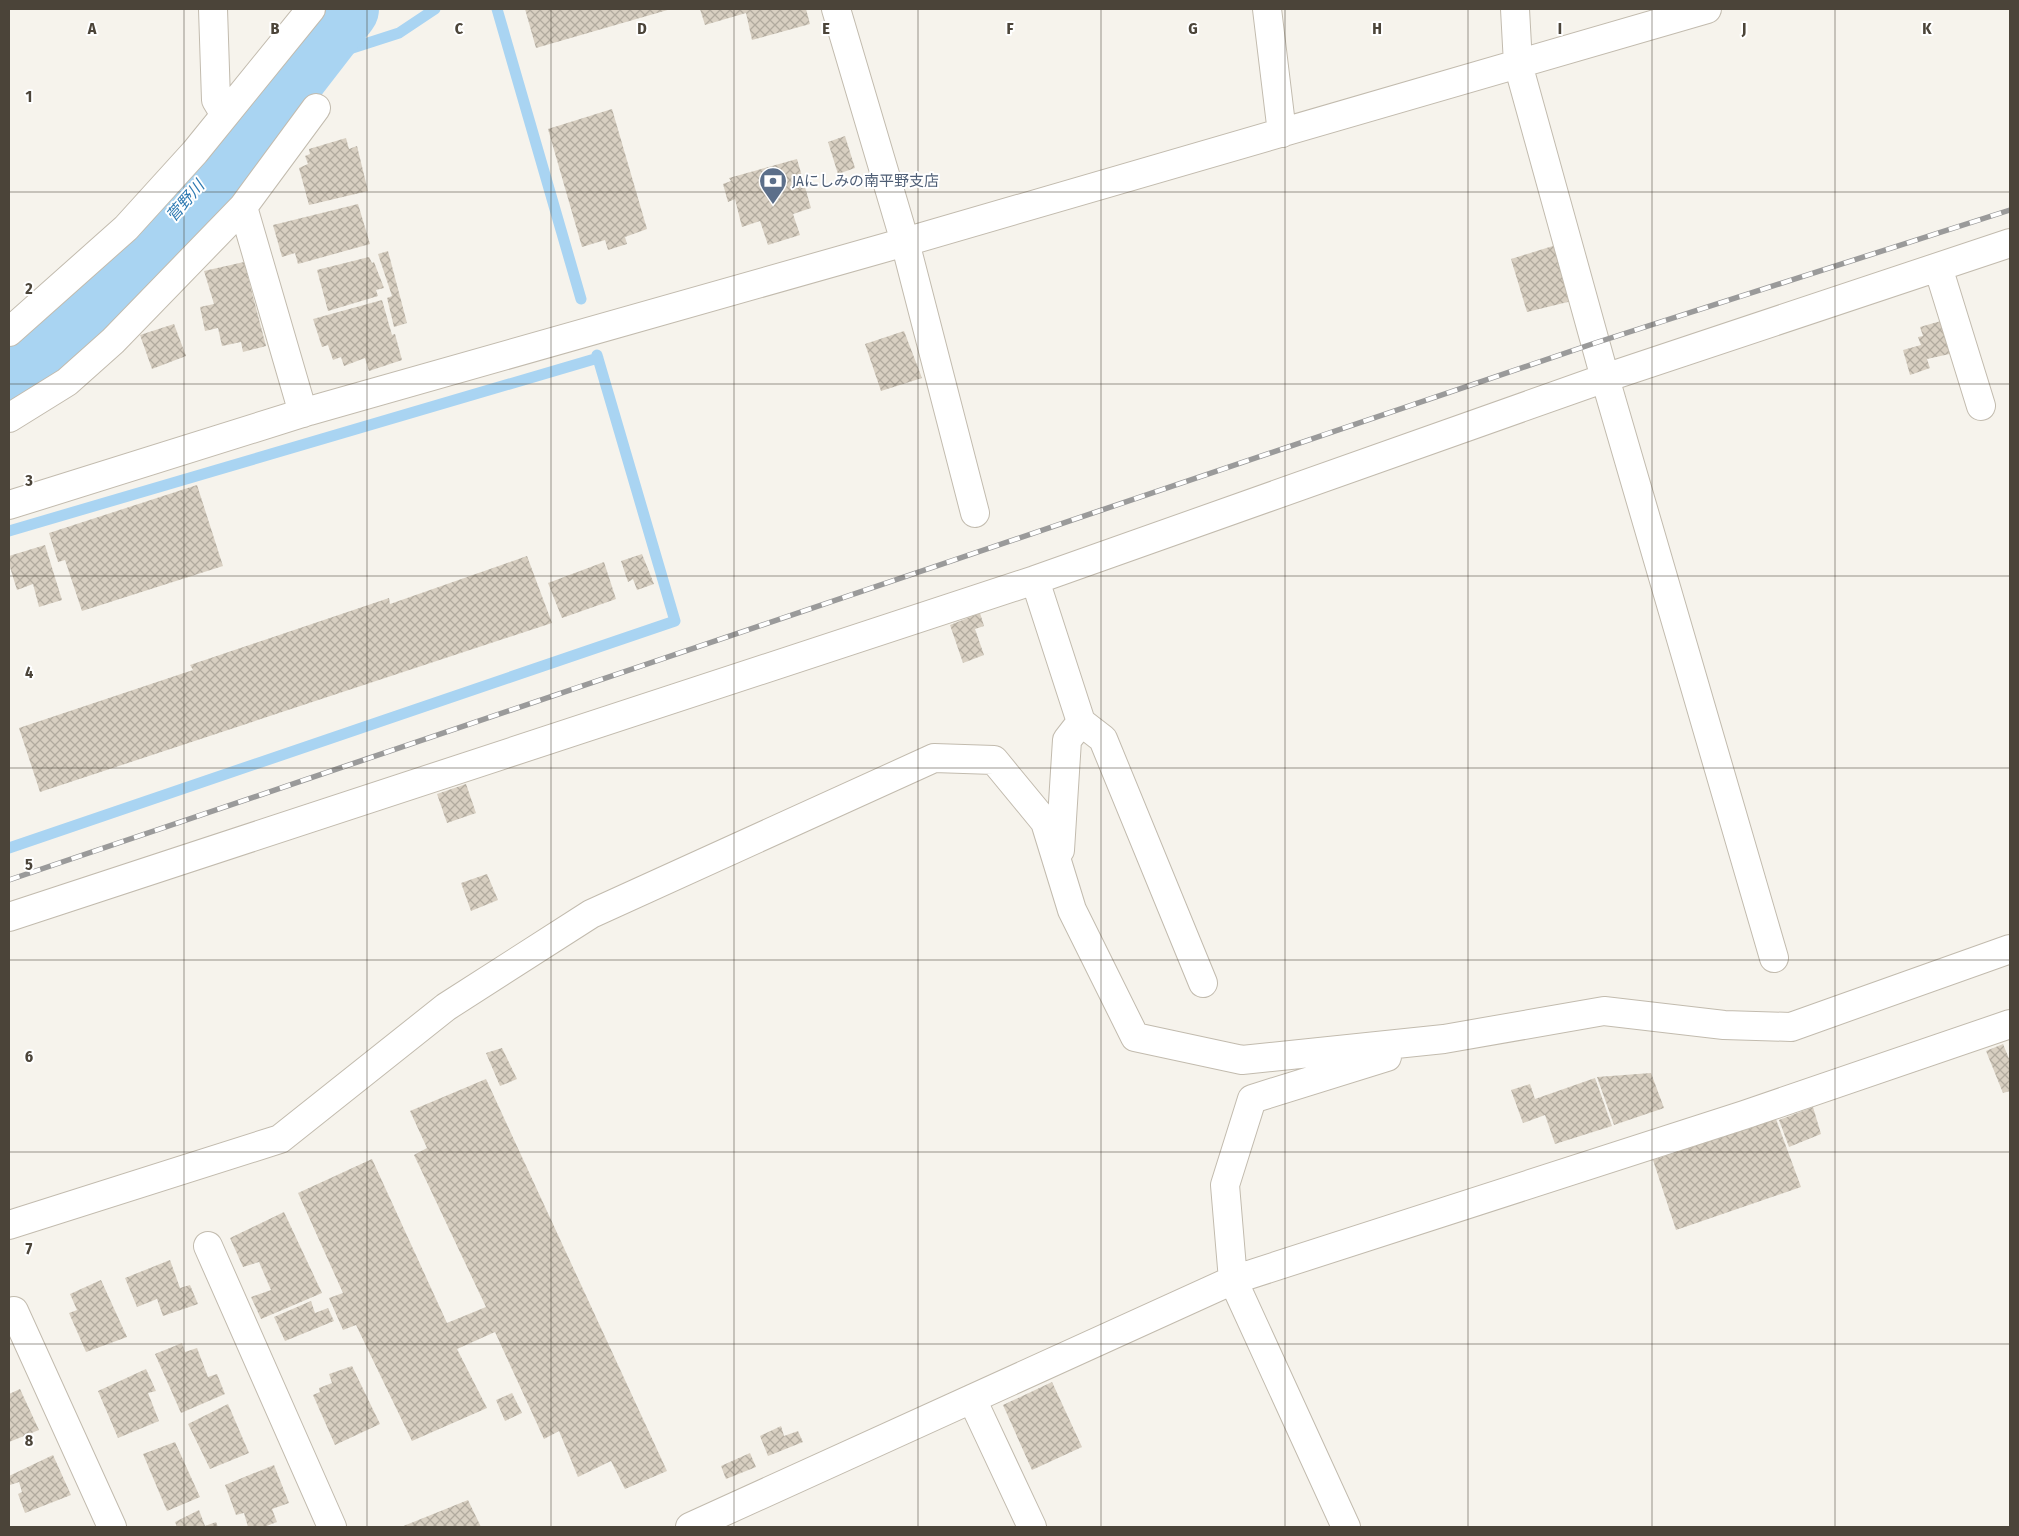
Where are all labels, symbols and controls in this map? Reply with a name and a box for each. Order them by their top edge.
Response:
text: A [87,19,97,38]
text: B [271,19,280,38]
text: C [455,19,464,38]
text: D [637,19,647,38]
text: E [822,19,830,38]
text: F [1006,19,1014,38]
text: G [1188,19,1198,38]
text: H [1372,19,1382,38]
text: I [1558,19,1562,38]
text: J [1741,19,1746,38]
text: K [1922,19,1932,38]
text: 1 [26,87,32,106]
bank icon: JAにしみの南平野支店 [758,166,788,205]
place label: JAにしみの南平野支店 [792,172,939,190]
water label: 菅野川 [162,175,209,225]
text: 2 [24,279,33,298]
text: 3 [24,471,33,490]
text: 4 [25,663,33,682]
text: 5 [25,855,33,874]
text: 6 [25,1047,33,1066]
text: 7 [26,1239,33,1258]
text: 8 [25,1431,34,1450]

